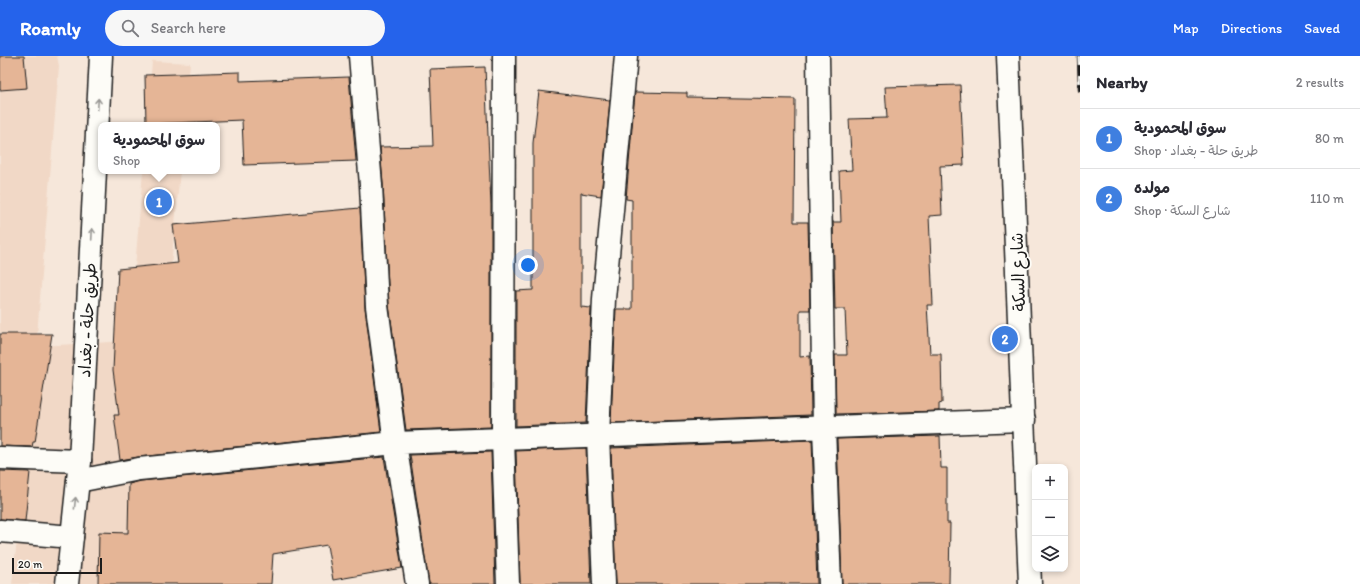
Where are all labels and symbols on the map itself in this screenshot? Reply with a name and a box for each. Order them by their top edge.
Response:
one-way arrow [95,98,102,111]
pin: 1 [146,187,172,217]
one-way arrow [88,228,95,241]
street label: شارع السكة [1007,232,1031,312]
your location [518,255,538,275]
street label: طريق حلة - بغداد [74,262,100,378]
pin: 2 [992,324,1018,354]
one-way arrow [72,497,79,510]
scale bar [12,556,102,575]

